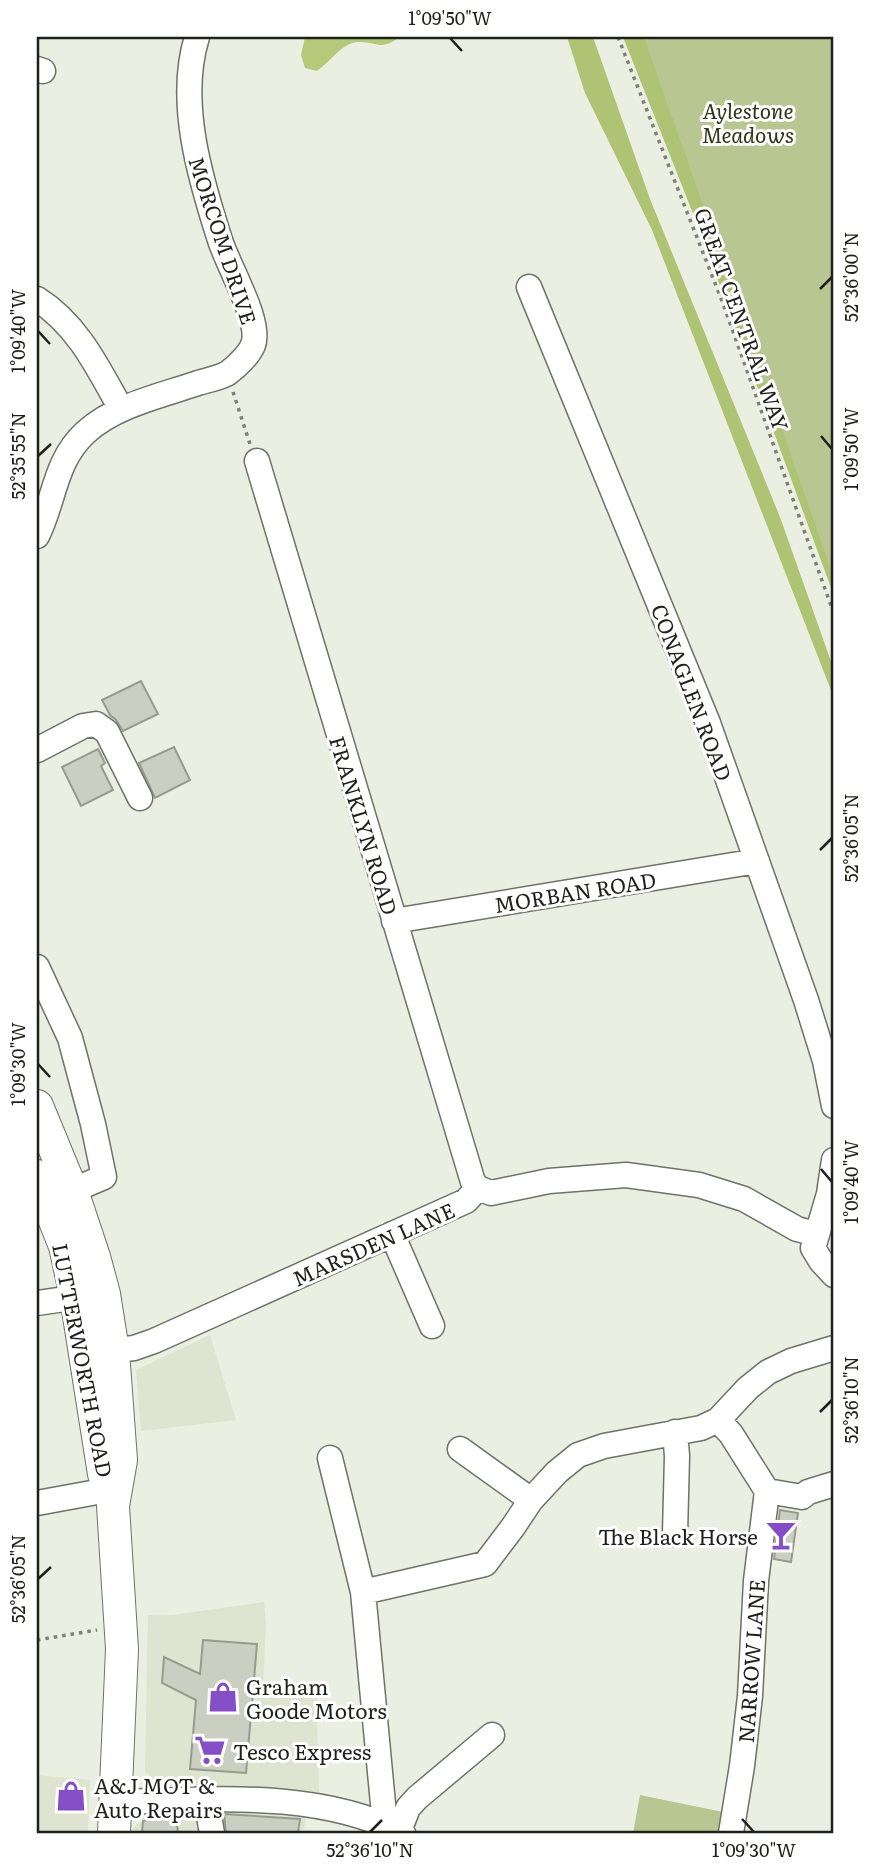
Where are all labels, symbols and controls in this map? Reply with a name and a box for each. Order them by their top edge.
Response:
text: 1°09'50"W [408,4,492,31]
park label: Aylestone Meadows [702,94,794,149]
street label: MORCOM DRIVE [182,152,266,328]
street label: GREAT CENTRAL WAY [688,203,798,435]
text: 52°36'00"N [837,232,864,322]
text: 1°09'40"W [4,289,31,373]
text: 1°09'50"W [837,407,864,491]
text: 52°35'55"N [4,412,31,500]
street label: CONAGLEN ROAD [645,599,741,785]
street label: FRANKLYN ROAD [323,732,407,918]
text: 52°36'05"N [837,793,864,883]
street label: MORBAN ROAD [492,863,658,919]
text: 1°09'30"W [4,1022,31,1106]
text: 1°09'40"W [837,1140,864,1224]
street label: MARSDEN LANE [287,1193,459,1293]
street label: LUTTERWORTH ROAD [46,1240,122,1480]
text: 52°36'10"N [837,1356,864,1444]
bar icon: The Black Horse [764,1518,798,1552]
place label: The Black Horse [598,1520,758,1551]
text: 52°36'05"N [4,1534,31,1624]
street label: NARROW LANE [729,1578,771,1744]
place label: Graham Goode Motors [246,1670,387,1725]
shop icon: Graham Goode Motors [206,1680,240,1714]
supermarket icon: Tesco Express [193,1733,227,1767]
place label: Tesco Express [233,1735,371,1766]
place label: A&J MOT & Auto Repairs [94,1769,222,1824]
shop icon: A&J MOT & Auto Repairs [54,1779,88,1813]
text: 52°36'10"N [326,1836,414,1863]
text: 1°09'30"W [712,1836,796,1863]

